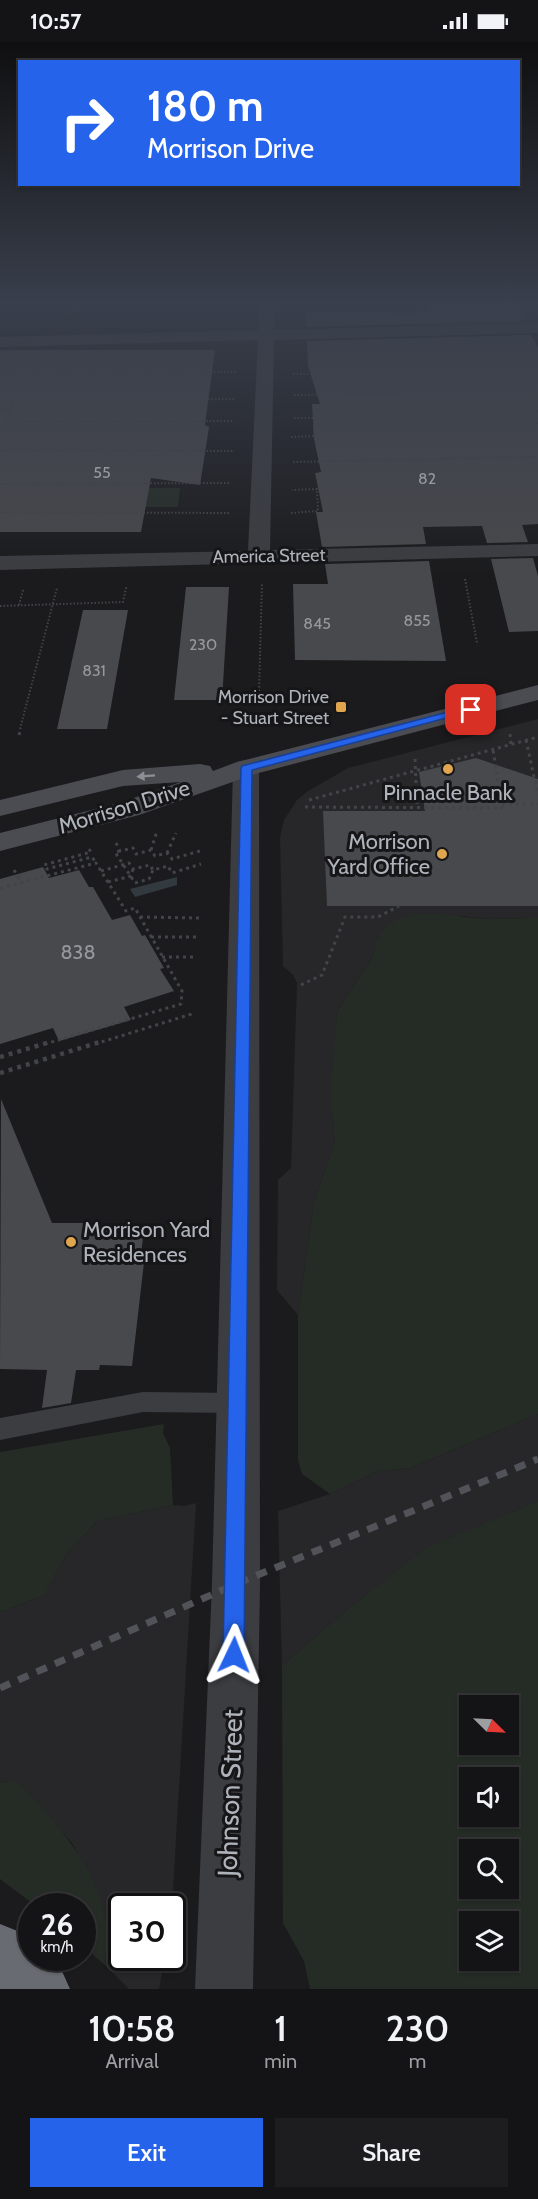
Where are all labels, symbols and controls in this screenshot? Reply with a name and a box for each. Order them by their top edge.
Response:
text: 10:57 [30,8,82,35]
text: 180 m [147,80,263,132]
icon: right [48,84,126,162]
text: Morrison Drive [147,132,314,165]
house number: 55 [93,463,111,482]
house number: 82 [418,469,436,488]
street label: America Street [212,544,326,568]
house number: 855 [403,611,431,630]
house number: 845 [303,614,331,633]
house number: 230 [189,635,217,654]
house number: 831 [82,661,106,680]
pin [445,684,496,735]
place label: Morrison Drive - Stuart Street [218,686,329,729]
icon: arrive [454,693,487,726]
marker: Morrison Drive - Stuart Street [334,700,348,714]
marker: Pinnacle Bank [441,762,455,776]
one-way arrow [136,771,155,781]
street label: Morrison Drive [55,774,193,840]
place label: Pinnacle Bank [383,779,513,806]
place label: Morrison Yard Office [326,828,430,880]
marker: Morrison Yard Office [435,847,449,861]
house number: 838 [60,940,96,964]
place label: Morrison Yard Residences [83,1216,210,1268]
marker: Morrison Yard Residences [64,1235,78,1249]
position arrow [202,1623,266,1687]
north arrow [459,1695,519,1755]
map controls [459,1695,519,1971]
street label: Johnson Street [211,1709,249,1878]
button: sound [459,1767,519,1827]
button: search [459,1839,519,1899]
speed limit sign: 30 [108,1893,186,1971]
text: 26 [41,1906,73,1943]
button: layers [459,1911,519,1971]
text: km/h [41,1938,73,1956]
text: 10:58 [89,2006,176,2050]
text: 1 [274,2006,287,2050]
text: 230 [386,2006,449,2050]
text: Arrival [105,2049,159,2073]
text: min [264,2049,297,2073]
text: m [409,2049,426,2073]
button: Exit [30,2118,263,2187]
button: Share [275,2118,508,2187]

